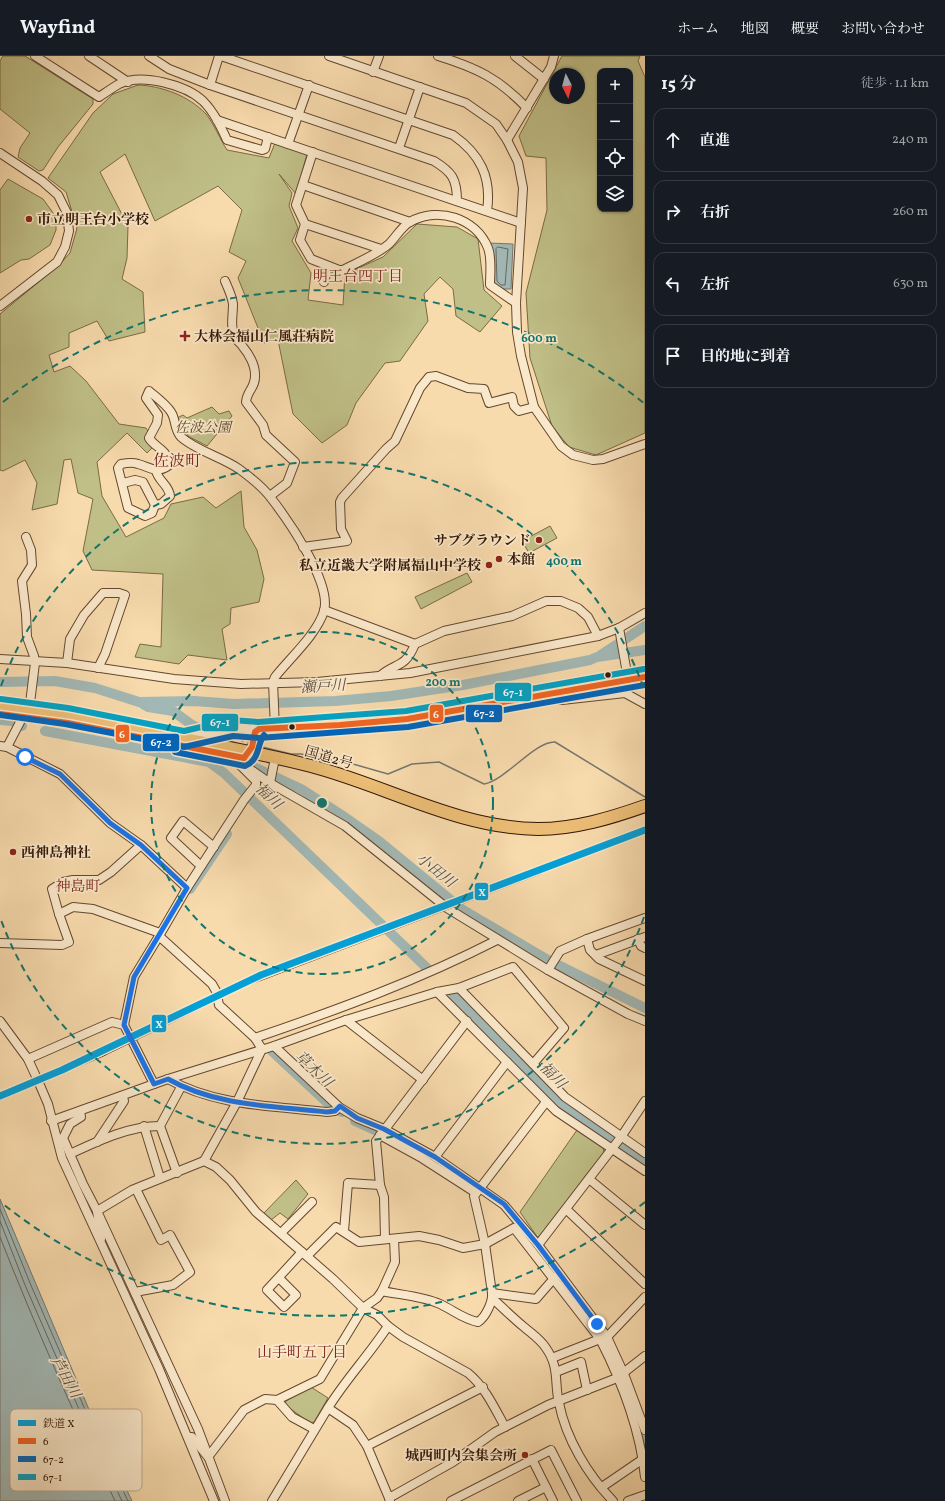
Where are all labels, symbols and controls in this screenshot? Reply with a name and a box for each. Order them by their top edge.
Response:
text: Wayfind [20,15,95,41]
text: ホーム [677,20,719,39]
text: 地図 [741,20,769,39]
text: 概要 [791,20,819,39]
text: お問い合わせ [841,20,925,39]
north arrow [549,68,585,104]
map controls [597,68,633,212]
button: + [597,68,633,104]
text: 15 分 [661,73,696,96]
text: 徒歩 · 1.1 km [861,75,929,93]
button: − [597,104,633,140]
icon: ahead [662,129,684,151]
text: 直進 [700,131,730,152]
text: 240 m [892,131,928,149]
button: locate [597,140,633,176]
button: layers [597,176,633,212]
icon: right [662,201,684,223]
text: 右折 [700,203,730,224]
text: 260 m [893,203,928,221]
place label: 市立明王台小学校 [37,211,149,230]
marker: 市立明王台小学校 [24,214,34,224]
district label: 明王台四丁目 [313,267,403,288]
icon: left [662,273,684,295]
text: 左折 [700,275,730,296]
text: 630 m [893,275,928,293]
place label: 大林会福山仁風荘病院 [194,328,334,347]
marker: 大林会福山仁風荘病院 [179,330,191,342]
text: 600 m [521,331,557,347]
icon: arrive [662,345,684,367]
text: 目的地に到着 [700,347,790,368]
park label: 佐波公園 [175,419,233,438]
district label: 佐波町 [153,451,201,473]
place label: サブグラウンド [433,532,531,551]
marker: サブグラウンド [534,535,544,545]
place label: 本館 [507,551,535,570]
marker: 本館 [494,554,504,564]
text: 400 m [546,554,582,570]
place label: 私立近畿大学附属福山中学校 [299,557,481,576]
marker: 私立近畿大学附属福山中学校 [484,560,494,570]
unlabelled marker [603,670,613,680]
text: 200 m [425,675,461,691]
water label: 瀬戸川 [300,676,348,699]
line badge: 67-1 [494,682,532,702]
text: 67-1 [503,686,523,701]
line badge: 6 [429,704,444,723]
line badge: 67-2 [465,704,503,723]
text: 67-2 [473,707,495,722]
text: 6 [433,708,439,723]
line badge: 67-1 [201,713,239,732]
text: 67-1 [210,716,230,731]
unlabelled marker [287,722,297,732]
line badge: 6 [115,724,130,743]
text: 6 [119,728,125,743]
line badge: 67-2 [142,733,180,752]
text: 67-2 [150,736,172,751]
street label: 国道2号 [302,742,355,774]
route start [16,748,34,766]
water label: 福川 [250,779,287,816]
centre of rings [315,796,329,810]
place label: 西神島神社 [21,844,91,863]
marker: 西神島神社 [8,847,18,857]
water label: 小田川 [411,849,461,895]
district label: 神島町 [55,877,101,898]
line badge: X [474,882,489,901]
text: X [478,886,486,901]
line badge: X [151,1014,167,1033]
text: X [155,1018,163,1033]
water label: 草木川 [289,1047,338,1094]
water label: 福川 [534,1058,571,1096]
route end [588,1315,606,1333]
district label: 山手町五丁目 [257,1343,347,1364]
water label: 芦田川 [45,1353,86,1404]
legend [10,1409,142,1491]
text: 鉄道 X [43,1417,75,1432]
text: 6 [43,1435,49,1450]
place label: 城西町内会集会所 [405,1447,517,1466]
marker: 城西町内会集会所 [520,1450,530,1460]
text: 67-2 [43,1453,64,1468]
text: 67-1 [43,1471,62,1486]

